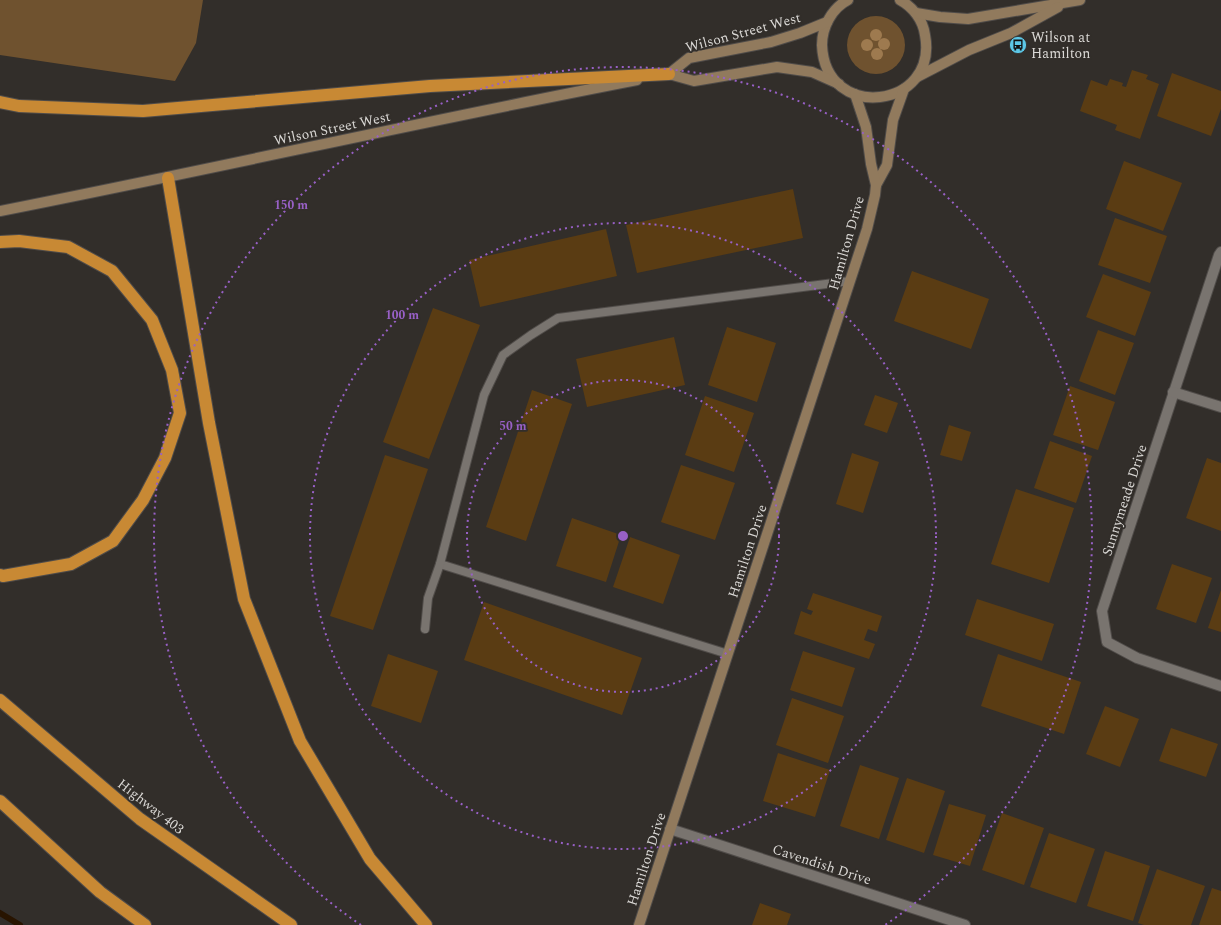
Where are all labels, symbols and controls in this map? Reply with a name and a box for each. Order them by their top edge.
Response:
street label: Wilson Street West [683,7,803,58]
place label: Wilson at Hamilton [1031,27,1090,64]
bus stop icon: Wilson at Hamilton [1008,35,1028,55]
street label: Wilson Street West [272,106,392,151]
street label: Hamilton Drive [823,193,870,293]
text: 150 m [274,196,308,215]
text: 100 m [385,306,419,325]
text: 50 m [499,417,527,436]
street label: Sunnymeade Drive [1097,441,1152,559]
street label: Hamilton Drive [722,502,773,601]
centre of rings [616,529,630,543]
street label: Highway 403 [113,774,189,839]
street label: Hamilton Drive [621,810,672,909]
street label: Cavendish Drive [770,839,874,890]

